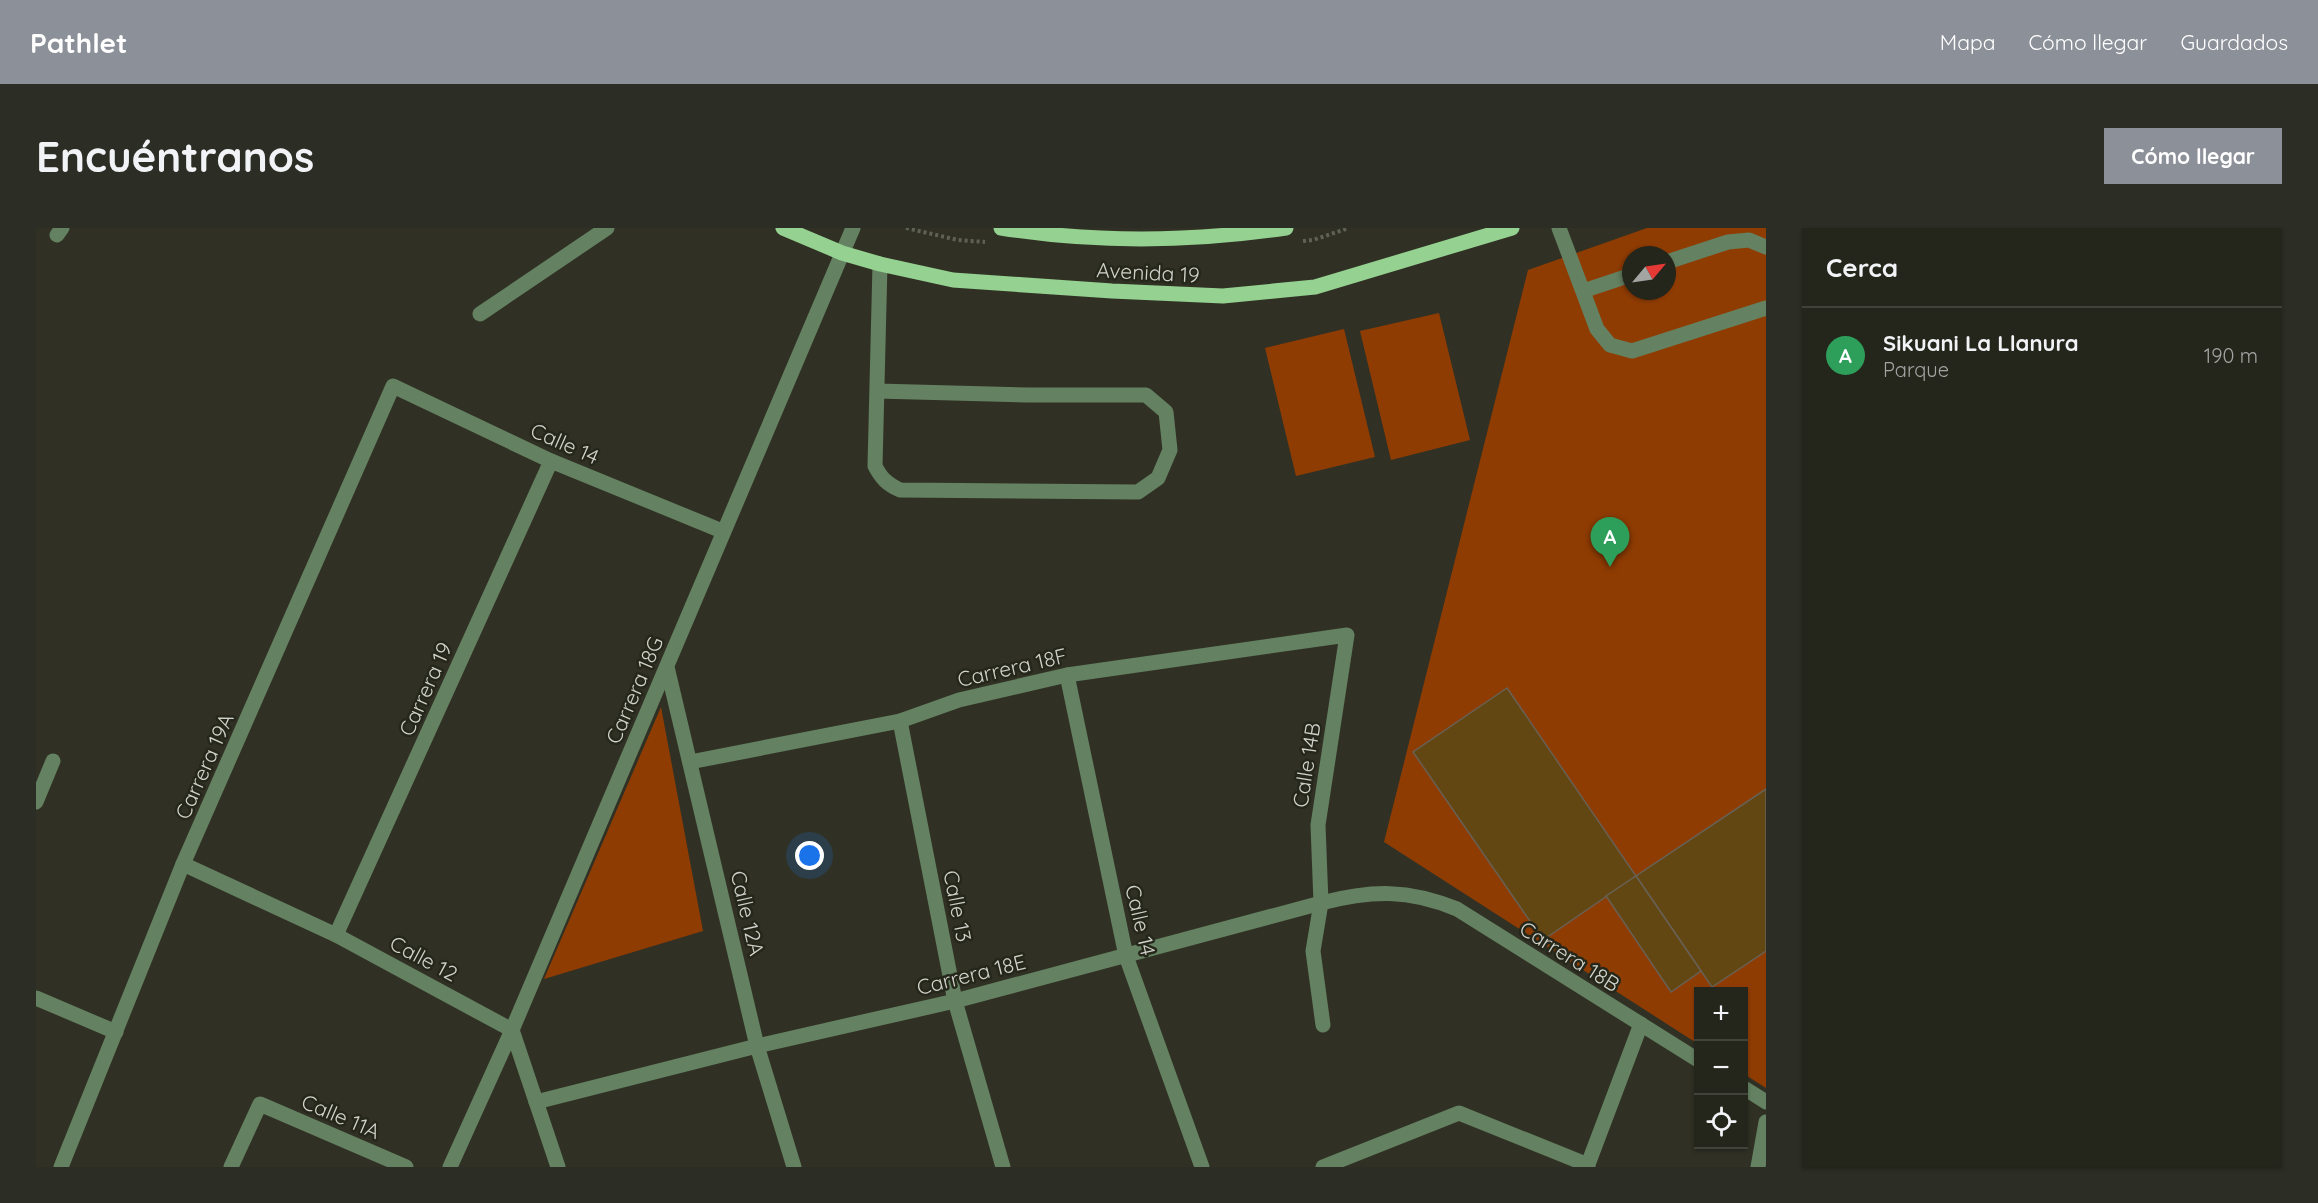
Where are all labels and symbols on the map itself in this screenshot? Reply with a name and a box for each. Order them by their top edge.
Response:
north arrow [1622,246,1676,300]
street label: Avenida 19 [1096,256,1200,288]
street label: Calle 14 [527,416,603,470]
pin: A [1590,518,1630,567]
street label: Carrera 18G [600,632,668,748]
street label: Carrera 19 [393,638,457,740]
street label: Carrera 18F [955,642,1069,692]
street label: Carrera 19A [169,709,239,823]
street label: Calle 14B [1286,721,1326,809]
your location [795,841,824,870]
street label: Calle 12A [726,868,770,958]
street label: Calle 13 [938,868,978,944]
street label: Calle 14 [1120,882,1162,958]
street label: Carrera 18B [1515,915,1625,997]
street label: Calle 12 [386,929,462,987]
street label: Carrera 18E [914,948,1028,1000]
street label: Calle 11A [298,1088,384,1144]

